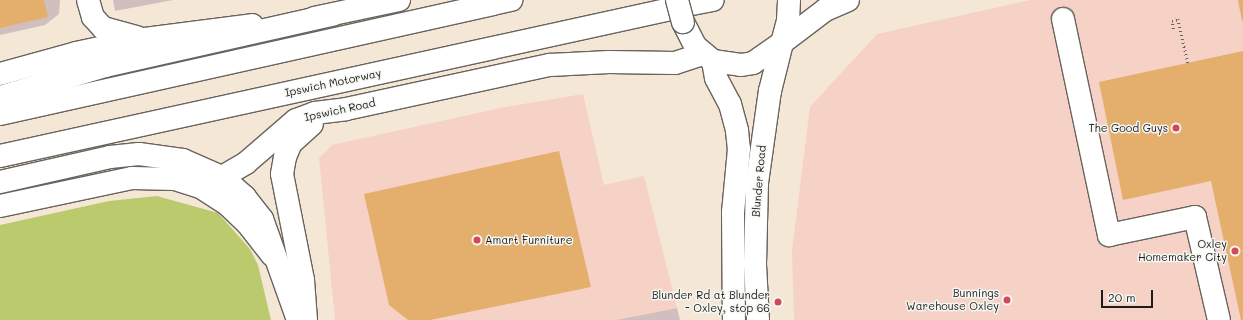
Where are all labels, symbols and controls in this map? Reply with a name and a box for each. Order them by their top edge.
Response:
street label: Ipswich Motorway [284,66,382,100]
street label: Ipswich Road [303,96,377,124]
place label: The Good Guys [1088,121,1168,135]
marker: The Good Guys [1171,123,1181,133]
street label: Blunder Road [749,145,769,217]
place label: Amart Furniture [485,233,572,247]
marker: Amart Furniture [472,235,482,245]
place label: Oxley Homemaker City [1138,238,1227,264]
marker: Oxley Homemaker City [1230,246,1240,256]
scale bar [1103,282,1155,308]
place label: Bunnings Warehouse Oxley [906,287,999,313]
place label: Blunder Rd at Blunder - Oxley, stop 66 [652,289,770,315]
text: 20 m [1108,289,1136,305]
marker: Bunnings Warehouse Oxley [1002,295,1012,305]
marker: Blunder Rd at Blunder - Oxley, stop 66 [773,297,783,307]

